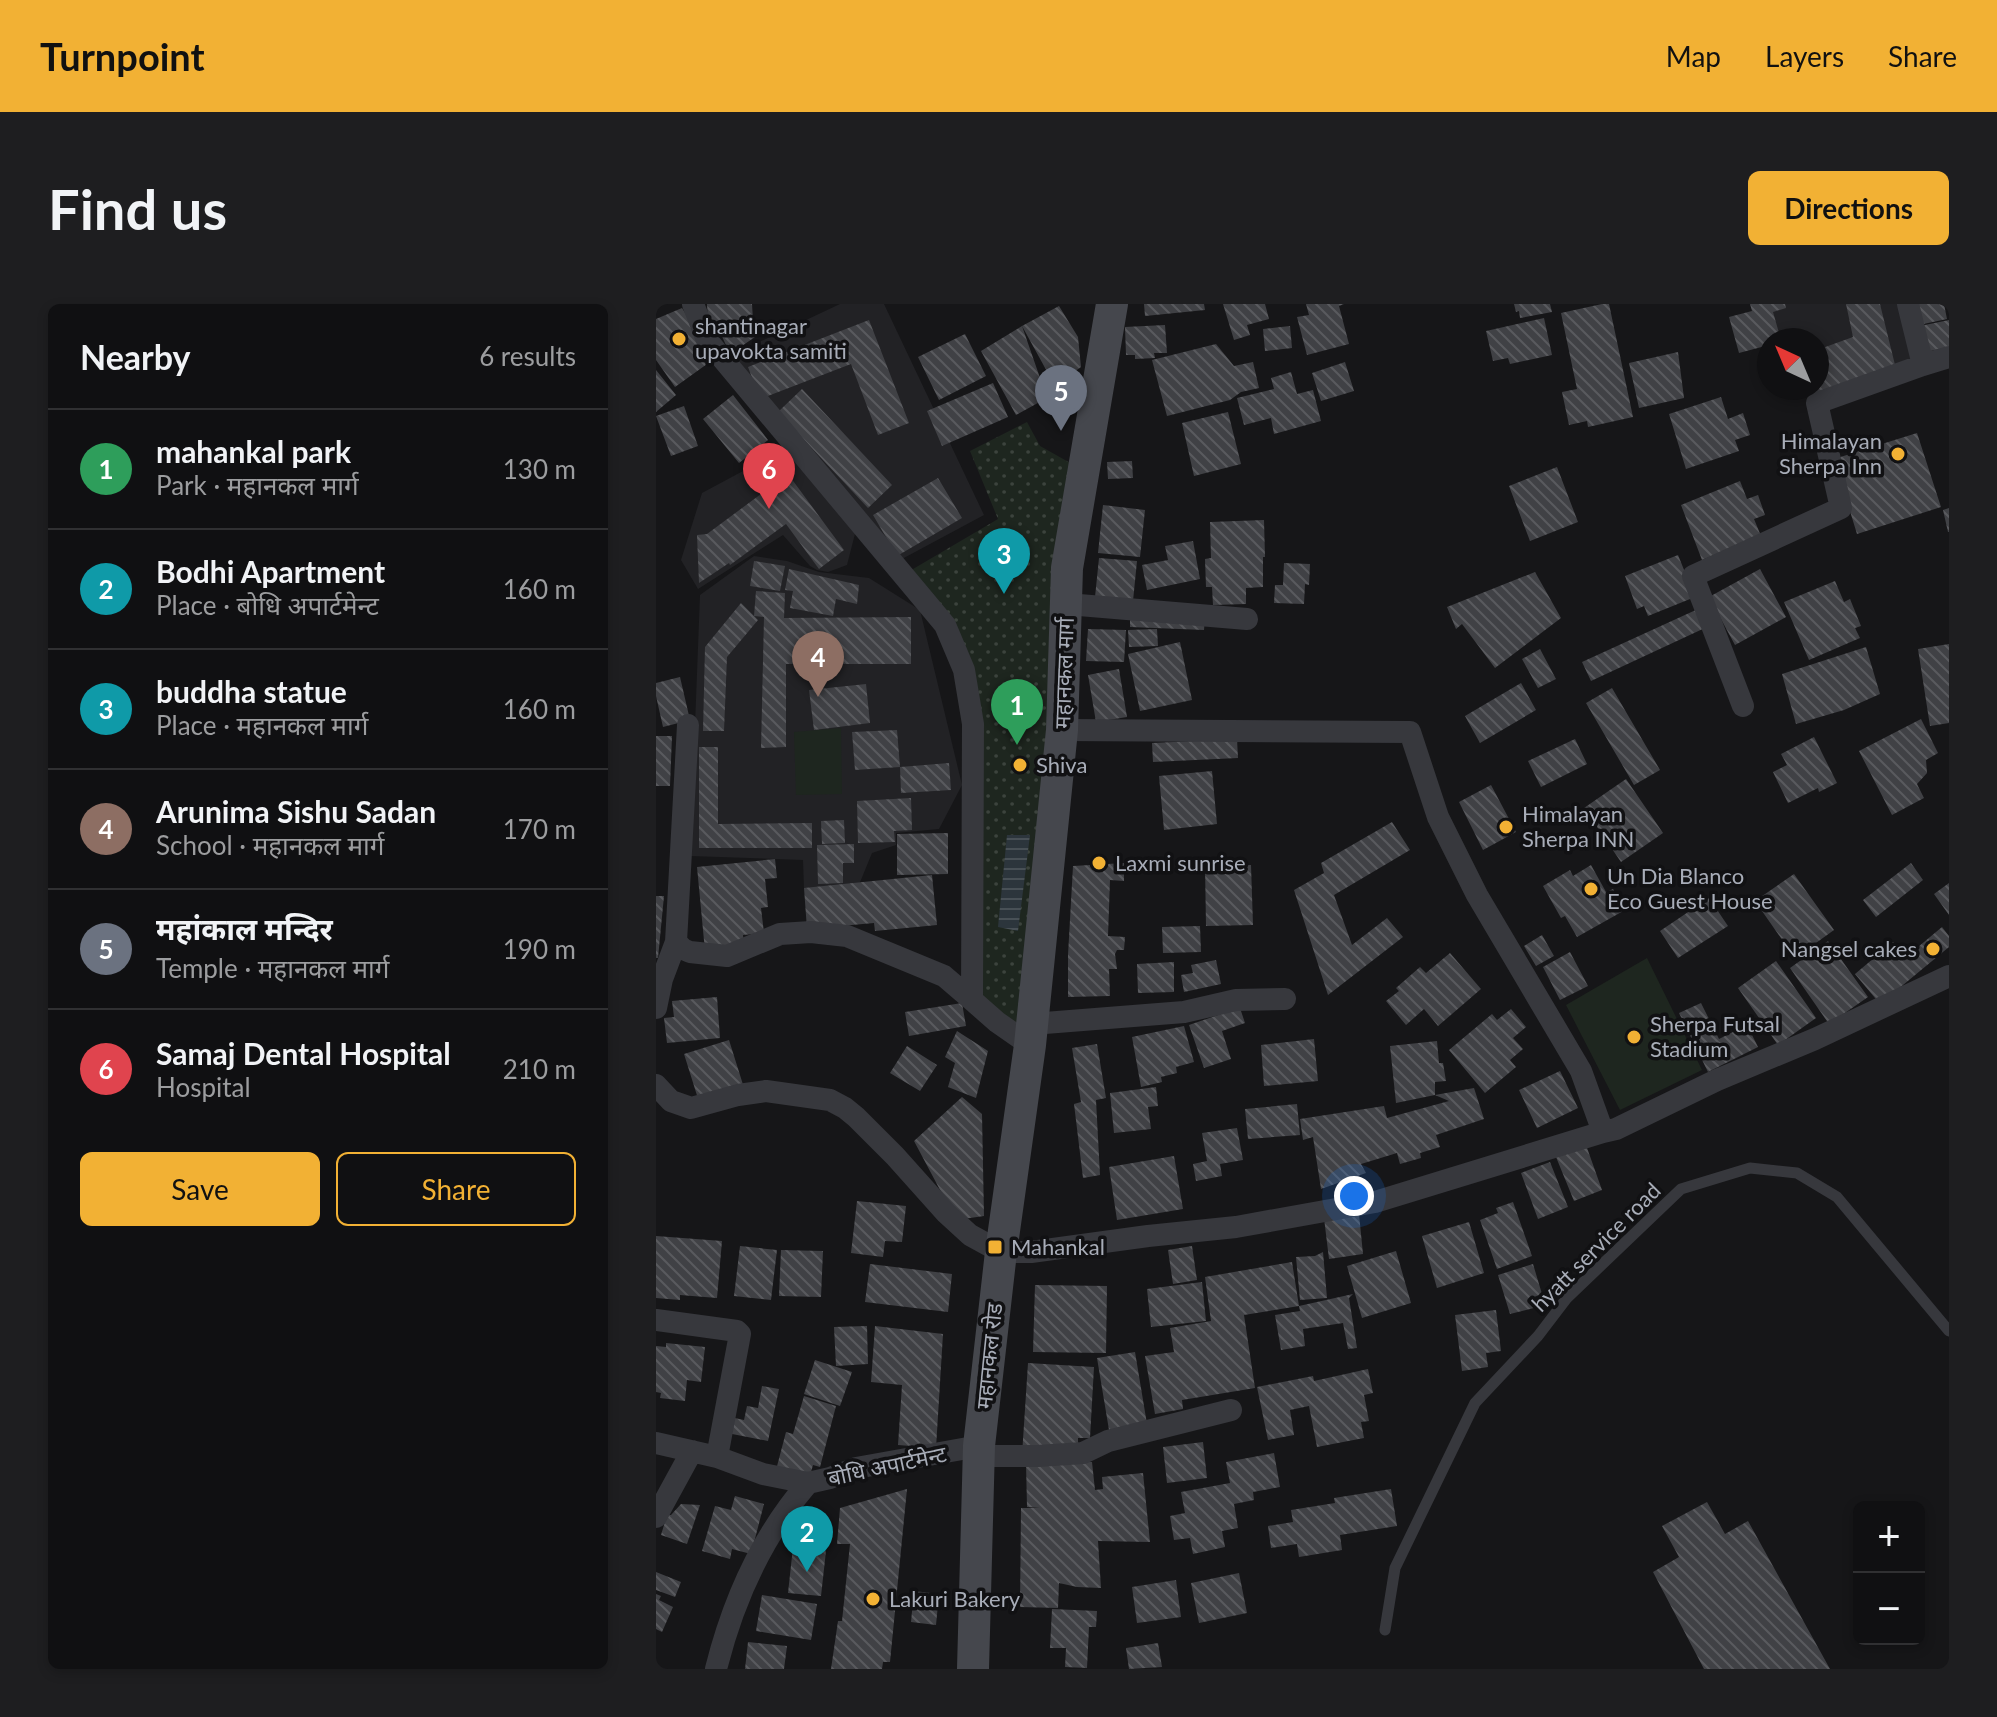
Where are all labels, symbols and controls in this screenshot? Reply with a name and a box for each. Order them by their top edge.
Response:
text: Turnpoint [40,33,205,79]
text: Map [1666,39,1721,73]
text: Layers [1765,39,1844,73]
text: Share [1888,39,1957,73]
button: Directions [1748,171,1949,245]
text: Find us [48,175,227,242]
place label: shantinagar upavokta samiti [695,312,847,364]
north arrow [1757,328,1829,400]
marker: shantinagar upavokta samiti [670,330,688,348]
text: Nearby [80,336,191,377]
text: 6 results [479,340,576,372]
pin: 5 [1035,365,1087,431]
place label: Himalayan Sherpa Inn [1779,427,1882,479]
text: mahankal park [156,433,351,469]
pin: 6 [743,443,795,509]
marker: Himalayan Sherpa Inn [1889,445,1907,463]
text: 1 [98,453,114,485]
text: 130 m [503,453,576,485]
text: Park · महानकल मार्ग [156,469,359,501]
pin: 3 [978,528,1030,594]
text: Bodhi Apartment [156,553,385,589]
text: 2 [98,573,114,605]
text: 160 m [503,573,576,605]
text: Place · बोधि अपार्टमेन्ट [156,589,379,621]
street label: महानकल मार्ग [1048,616,1079,729]
pin: 4 [792,631,844,697]
text: buddha statue [156,673,347,709]
pin: 1 [991,679,1043,745]
text: 3 [98,693,114,725]
text: 160 m [503,693,576,725]
text: Place · महानकल मार्ग [156,709,368,741]
place label: Shiva [1036,751,1087,778]
marker: Shiva [1011,756,1029,774]
text: Arunima Sishu Sadan [156,793,436,829]
place label: Himalayan Sherpa INN [1522,800,1634,852]
text: 4 [98,813,114,845]
text: 170 m [503,813,576,845]
marker: Himalayan Sherpa INN [1497,818,1515,836]
text: School · महानकल मार्ग [156,829,384,861]
place label: Laxmi sunrise [1115,849,1246,876]
marker: Laxmi sunrise [1090,854,1108,872]
place label: Un Dia Blanco Eco Guest House [1607,862,1773,914]
marker: Un Dia Blanco Eco Guest House [1582,880,1600,898]
text: महांकाल मन्दिर [156,910,333,946]
text: 5 [98,933,114,965]
text: 190 m [503,933,576,965]
place label: Nangsel cakes [1781,935,1917,962]
marker: Nangsel cakes [1924,940,1942,958]
text: Temple · महानकल मार्ग [156,952,390,984]
place label: Sherpa Futsal Stadium [1650,1010,1780,1062]
marker: Sherpa Futsal Stadium [1625,1028,1643,1046]
text: Samaj Dental Hospital [156,1035,451,1071]
text: 6 [98,1053,114,1085]
text: 210 m [503,1053,576,1085]
text: Hospital [156,1071,251,1103]
button: Save [80,1152,320,1226]
button: Share [336,1152,576,1226]
your location [1334,1176,1374,1216]
street label: hyatt service road [1526,1177,1666,1317]
place label: Mahankal [1011,1233,1105,1260]
marker: Mahankal [986,1238,1004,1256]
street label: महानकल रोड [970,1301,1008,1410]
street label: बोधि अपार्टमेन्ट [825,1440,949,1491]
map controls [1853,1501,1925,1645]
button: + [1853,1501,1925,1573]
pin: 2 [781,1506,833,1572]
button: − [1853,1573,1925,1645]
place label: Lakuri Bakery [889,1585,1021,1612]
marker: Lakuri Bakery [864,1590,882,1608]

